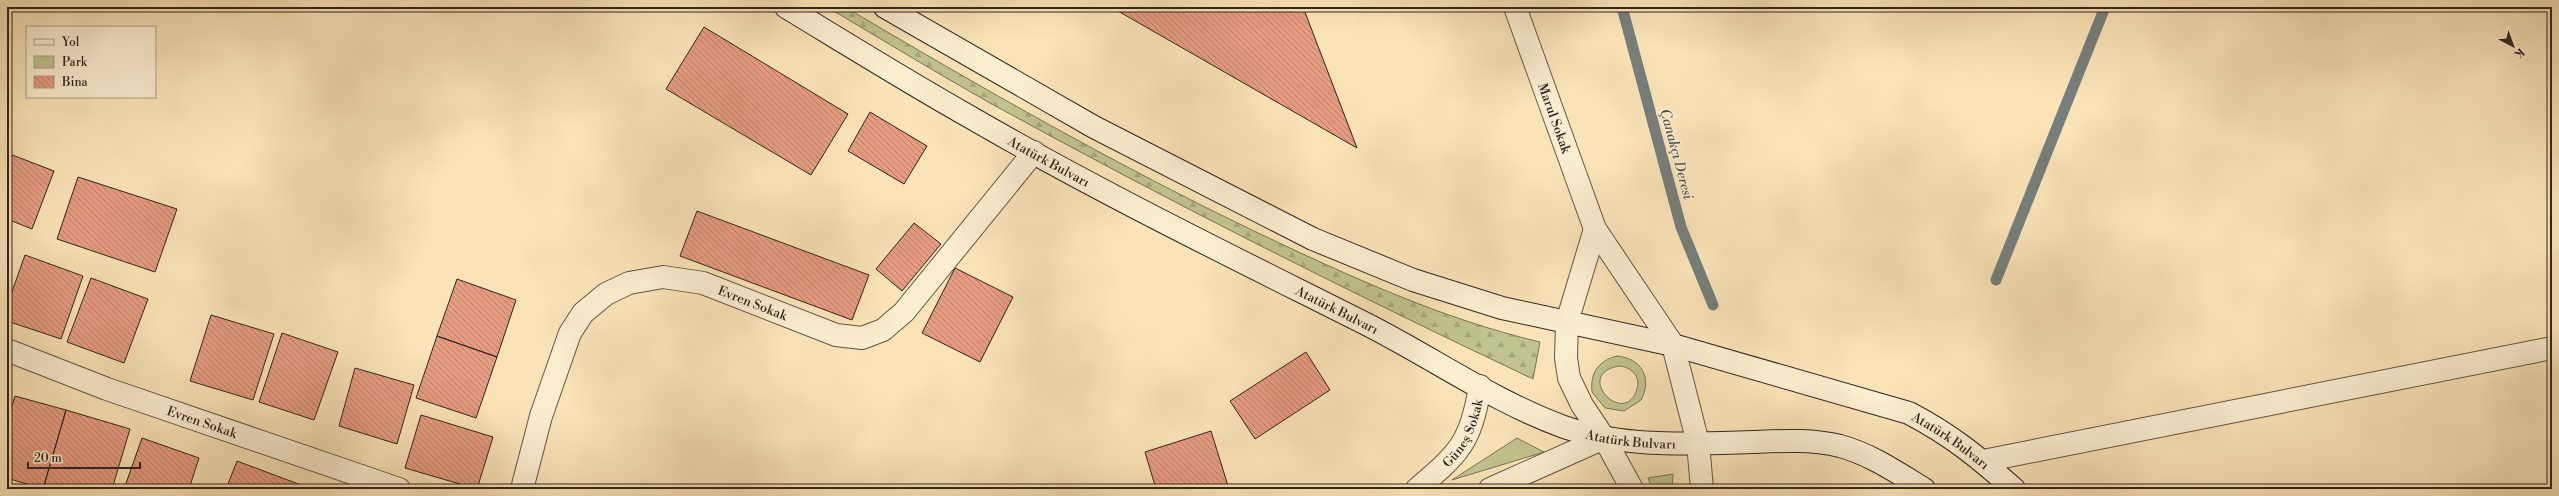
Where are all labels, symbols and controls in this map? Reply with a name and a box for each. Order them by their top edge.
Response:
legend [26,26,156,98]
north arrow [2493,26,2533,66]
text: Yol [61,35,80,50]
text: K [2510,45,2527,62]
text: Park [62,55,88,70]
text: Bina [61,75,89,90]
street label: Marul Sokak [1534,81,1574,157]
water label: Çanakçı Deresi [1655,107,1697,202]
street label: Atatürk Bulvarı [1004,133,1092,191]
street label: Atatürk Bulvarı [1292,282,1381,338]
street label: Evren Sokak [716,283,790,325]
street label: Güneş Sokak [1439,397,1487,471]
street label: Evren Sokak [165,403,240,442]
street label: Atatürk Bulvarı [1908,409,1992,473]
street label: Atatürk Bulvarı [1583,426,1676,453]
scale bar [28,444,140,470]
text: 20 m [34,451,62,466]

